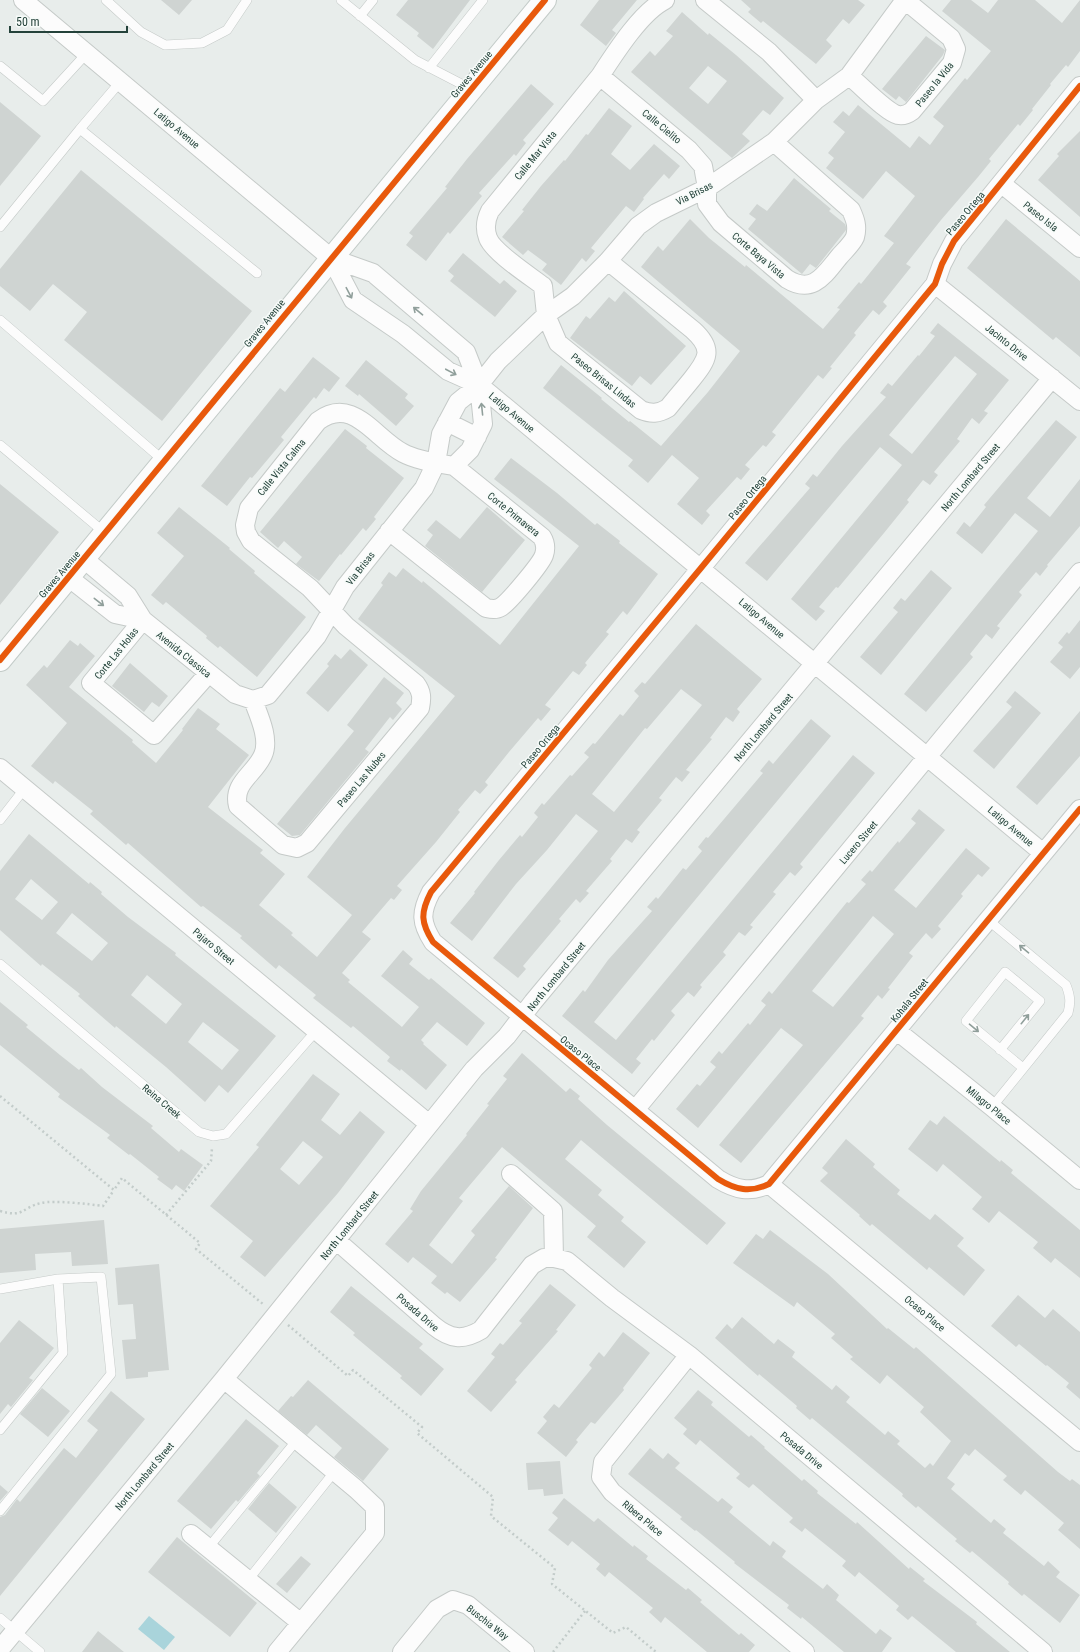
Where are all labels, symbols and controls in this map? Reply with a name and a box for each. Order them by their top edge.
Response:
scale bar [10,8,127,34]
text: 50 m [16,15,40,29]
street label: Graves Avenue [449,48,494,100]
street label: Paseo la Vida [913,60,956,109]
street label: Latigo Avenue [152,106,202,151]
street label: Calle Cielito [640,107,683,146]
street label: Calle Mar Vista [512,128,559,182]
street label: Via Brisas [674,179,715,207]
street label: Paseo Ortega [944,189,987,237]
street label: Paseo Isla [1021,199,1060,234]
street label: Corte Baya Vista [730,230,787,281]
one-way arrow [346,287,353,299]
street label: Graves Avenue [242,297,287,349]
one-way arrow [412,307,423,316]
street label: Jacinto Drive [983,322,1030,363]
street label: Paseo Brisas Lindas [569,351,639,410]
one-way arrow [445,369,457,376]
street label: Latigo Avenue [487,390,537,435]
one-way arrow [478,403,485,416]
street label: Calle Vista Calma [255,437,308,498]
street label: North Lombard Street [939,441,1002,514]
street label: Paseo Ortega [726,473,769,522]
street label: Corte Primavera [486,490,542,539]
street label: Graves Avenue [37,548,82,600]
street label: Via Brisas [344,549,377,587]
street label: Latigo Avenue [737,596,787,641]
one-way arrow [93,597,104,606]
street label: Corte Las Holas [92,625,141,681]
street label: Avenida Classica [154,629,213,680]
street label: North Lombard Street [732,691,795,764]
street label: Paseo Ortega [519,722,562,770]
street label: Paseo Las Nubes [335,749,388,809]
street label: Latigo Avenue [986,804,1036,849]
street label: Lucero Street [837,819,879,866]
street label: Pajaro Street [191,926,237,967]
street label: North Lombard Street [525,940,588,1013]
one-way arrow [1018,945,1029,954]
street label: Kohala Street [889,976,930,1024]
one-way arrow [1020,1014,1029,1025]
one-way arrow [969,1024,980,1033]
street label: Ocaso Place [558,1034,604,1073]
street label: Reina Creek [140,1082,183,1121]
street label: Milagro Place [964,1084,1013,1127]
street label: North Lombard Street [318,1189,381,1262]
street label: Posada Drive [394,1291,441,1334]
street label: Ocaso Place [902,1293,947,1334]
street label: Posada Drive [778,1430,825,1471]
street label: North Lombard Street [113,1440,176,1513]
street label: Ribera Place [620,1498,665,1539]
street label: Buschia Way [465,1603,511,1642]

